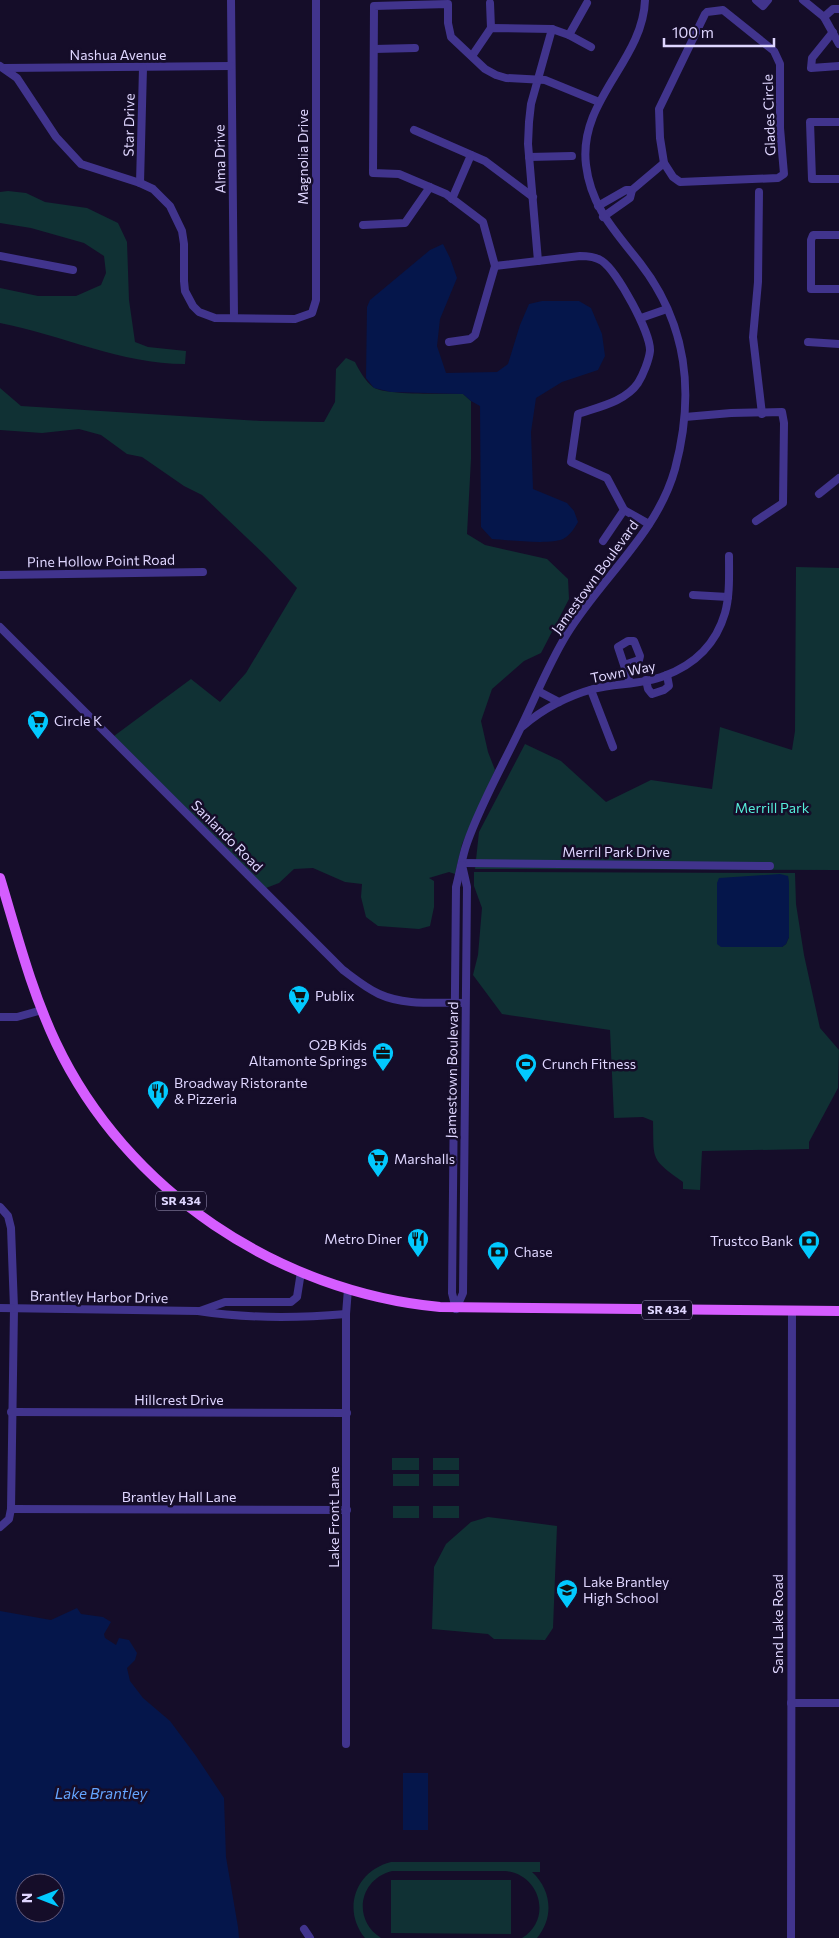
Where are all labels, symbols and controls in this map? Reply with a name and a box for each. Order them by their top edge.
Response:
scale bar [664,15,774,47]
text: 100 m [672,23,714,41]
street label: Nashua Avenue [70,46,166,63]
street label: Glades Circle [759,74,778,156]
street label: Star Drive [119,93,138,157]
street label: Magnolia Drive [294,109,311,205]
street label: Alma Drive [210,124,229,194]
street label: Jamestown Boulevard [548,516,642,637]
street label: Pine Hollow Point Road [27,551,175,570]
street label: Town Way [589,657,657,686]
supermarket icon: Circle K [26,709,50,740]
place label: Circle K [54,712,102,729]
street label: Sanlando Road [188,796,267,875]
park label: Merrill Park [735,799,810,816]
street label: Merril Park Drive [562,843,670,860]
supermarket icon: Publix [287,984,311,1015]
place label: Publix [315,987,355,1004]
street label: Jamestown Boulevard [442,1001,461,1139]
place label: O2B Kids Altamonte Springs [249,1036,367,1069]
office icon: O2B Kids Altamonte Springs [371,1041,395,1072]
sports icon: Crunch Fitness [514,1052,538,1083]
place label: Crunch Fitness [542,1055,636,1072]
place label: Broadway Ristorante & Pizzeria [174,1074,307,1107]
restaurant icon: Broadway Ristorante & Pizzeria [146,1079,170,1110]
supermarket icon: Marshalls [366,1147,390,1178]
place label: Marshalls [394,1150,455,1167]
road number: SR 434 [156,1192,206,1210]
restaurant icon: Metro Diner [406,1227,430,1258]
bank icon: Trustco Bank [797,1229,821,1260]
place label: Metro Diner [324,1230,402,1247]
place label: Trustco Bank [710,1232,793,1249]
bank icon: Chase [486,1240,510,1271]
place label: Chase [514,1243,553,1260]
street label: Brantley Harbor Drive [30,1287,168,1306]
road number: SR 434 [642,1300,692,1320]
street label: Hillcrest Drive [134,1391,224,1408]
street label: Lake Front Lane [325,1466,342,1568]
street label: Brantley Hall Lane [122,1488,236,1505]
place label: Lake Brantley High School [583,1573,669,1606]
street label: Sand Lake Road [769,1574,786,1674]
school or university icon: Lake Brantley High School [555,1578,579,1609]
water label: Lake Brantley [55,1784,148,1802]
north arrow [15,1873,65,1923]
text: N [18,1893,35,1903]

